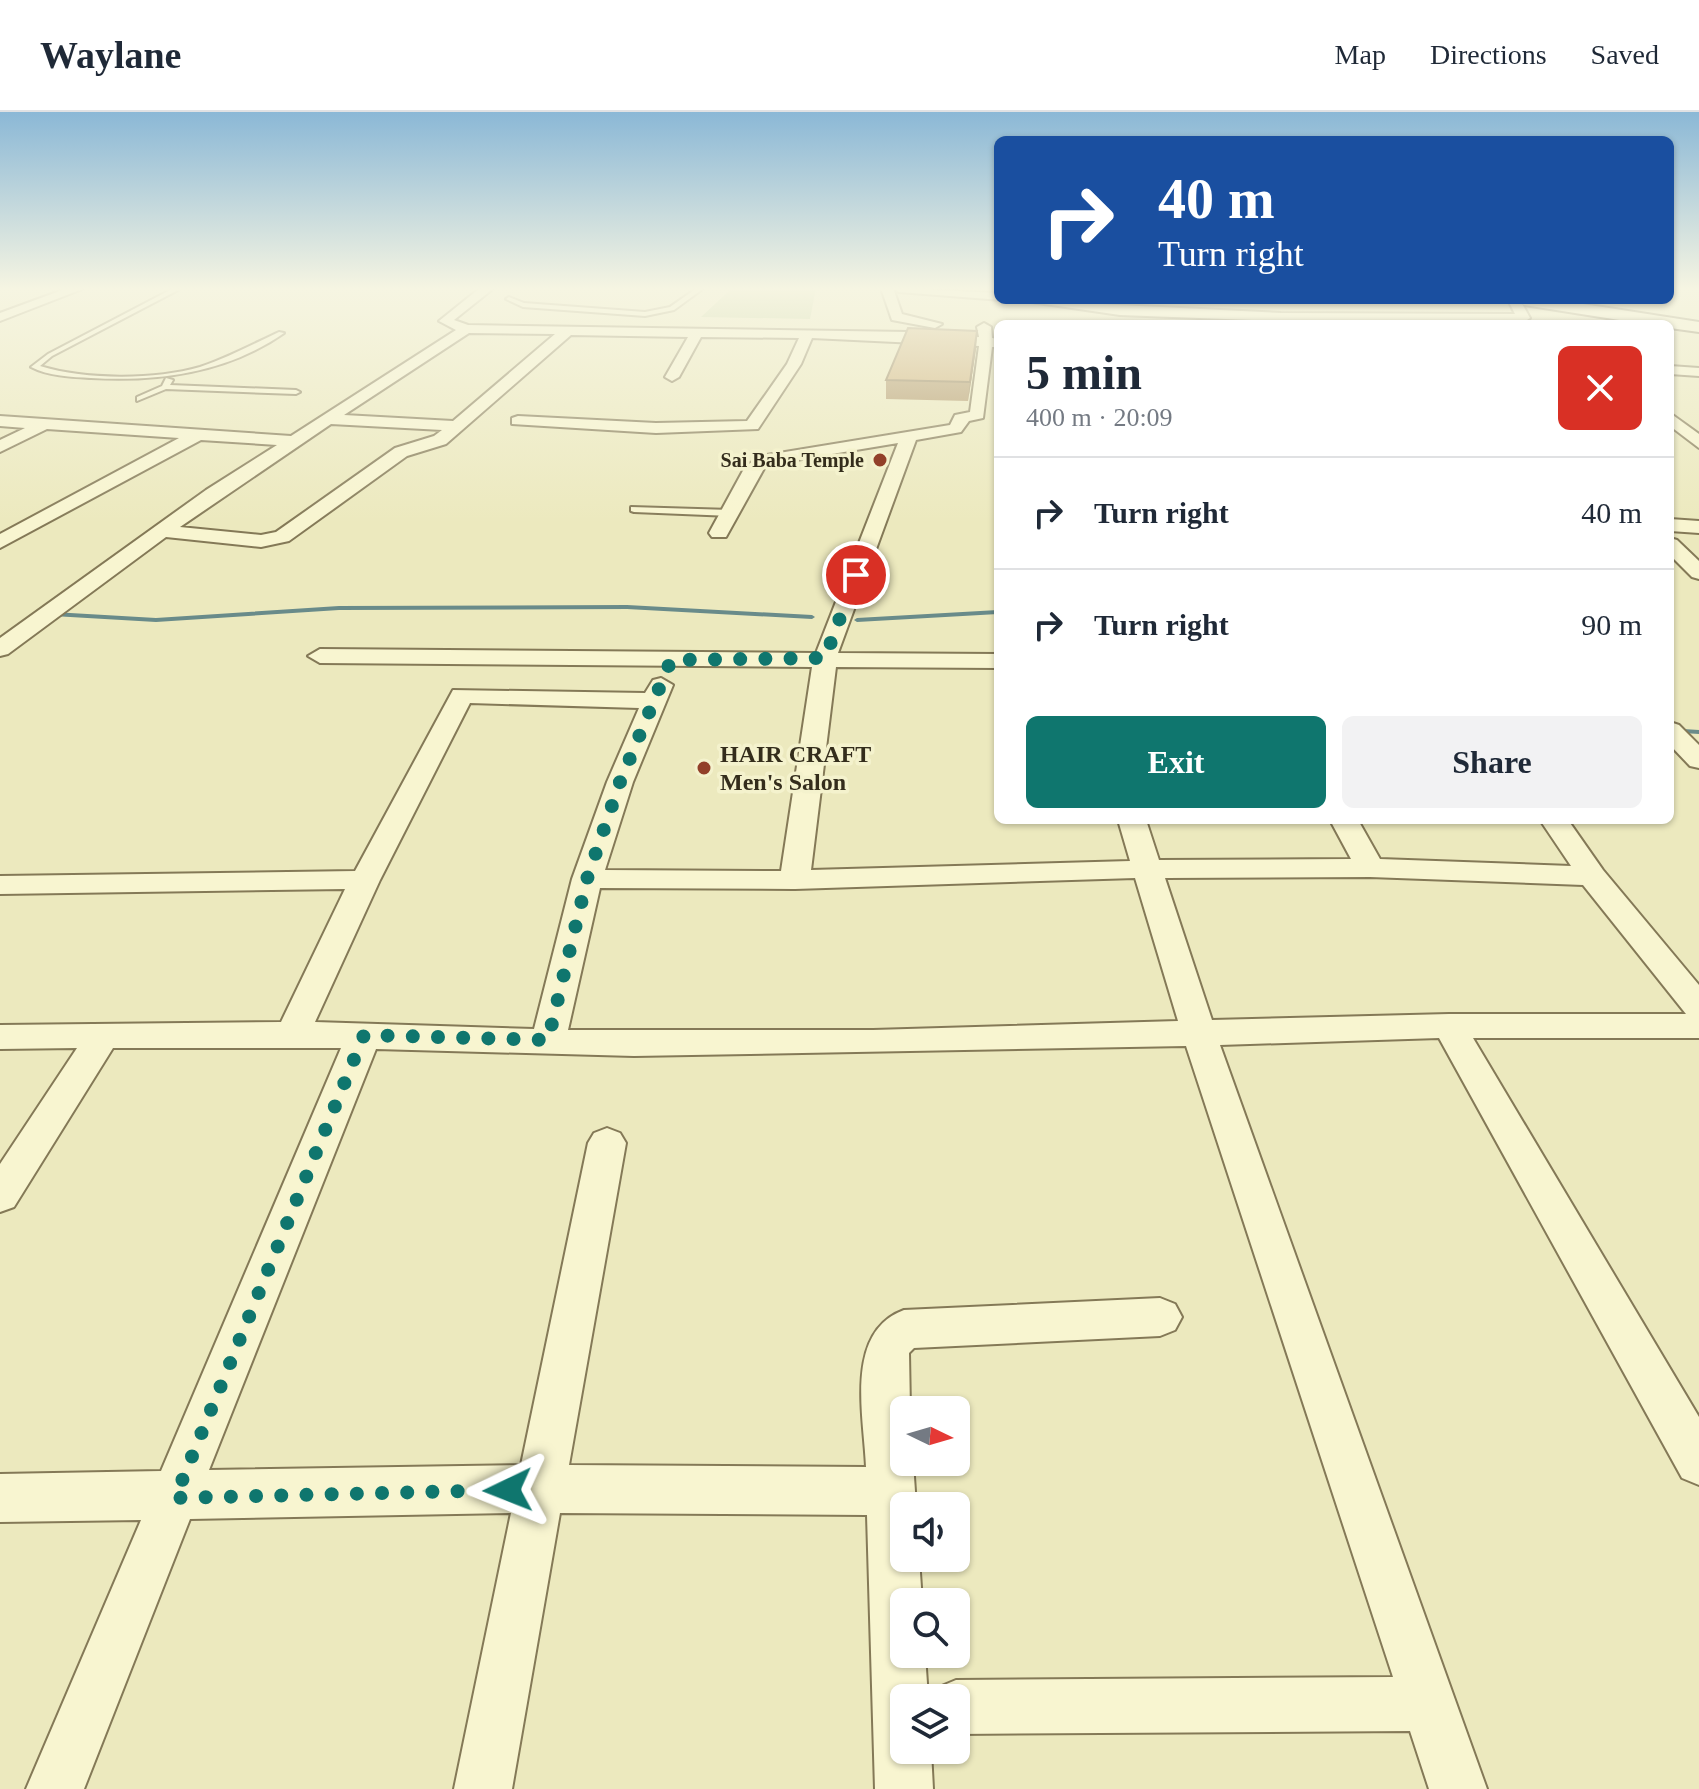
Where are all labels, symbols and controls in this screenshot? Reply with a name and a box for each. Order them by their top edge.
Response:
text: Waylane [40,34,181,76]
text: Map [1335,39,1386,70]
text: Directions [1430,39,1547,70]
text: Saved [1591,39,1659,70]
icon: right [1026,168,1130,272]
text: 40 m [1158,168,1275,230]
text: Turn right [1158,234,1304,274]
text: 5 min [1026,346,1142,399]
button: close [1558,346,1642,430]
text: 400 m · 20:09 [1026,403,1173,432]
place label: Sai Baba Temple [721,449,864,472]
marker: Sai Baba Temple [871,451,889,469]
icon: right [1026,491,1070,535]
text: Turn right [1094,496,1229,529]
text: 40 m [1581,496,1642,529]
pin [822,541,890,609]
icon: arrive [834,553,878,597]
icon: right [1026,603,1070,647]
text: Turn right [1094,608,1229,641]
text: 90 m [1581,608,1642,641]
button: Exit [1026,716,1326,808]
button: Share [1342,716,1642,808]
place label: HAIR CRAFT Men's Salon [720,741,871,795]
marker: HAIR CRAFT Men's Salon [695,759,713,777]
north arrow [890,1396,970,1476]
map controls [890,1396,970,1764]
position arrow [466,1448,550,1532]
button: sound [890,1492,970,1572]
button: search [890,1588,970,1668]
button: layers [890,1684,970,1764]

